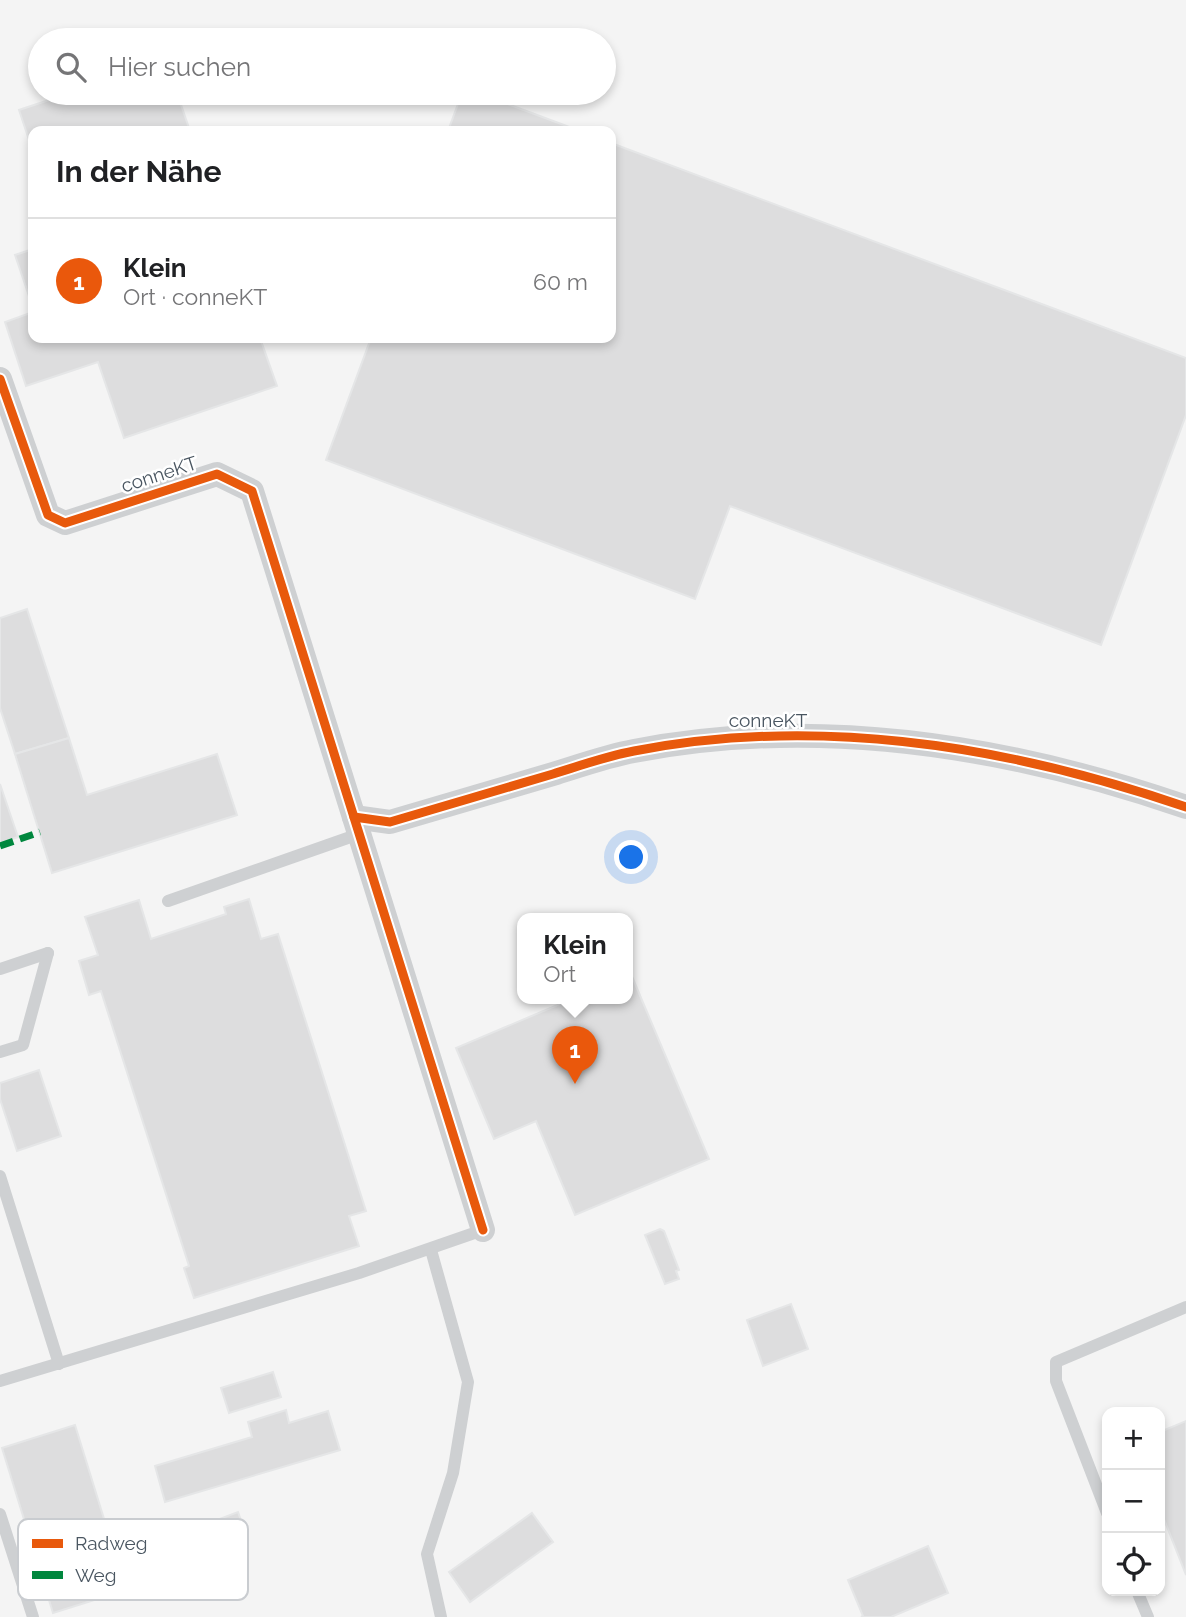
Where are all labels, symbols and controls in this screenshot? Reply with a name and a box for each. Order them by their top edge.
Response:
search box [28,28,616,105]
icon: search [52,48,90,86]
text: Hier suchen [108,52,251,82]
text: In der Nähe [56,154,221,189]
text: Klein [123,253,187,283]
text: 1 [73,268,85,295]
text: 60 m [533,268,588,295]
text: Ort · conneKT [123,283,267,310]
street label: conneKT [118,451,200,497]
street label: conneKT [729,709,808,731]
your location [614,840,648,874]
popup [517,913,633,1004]
text: Klein [543,930,607,960]
text: Ort [543,960,576,987]
pin: 1 [552,1026,598,1084]
map controls [1102,1407,1165,1596]
button: + [1102,1407,1165,1470]
button: − [1102,1470,1165,1533]
legend [18,1519,248,1600]
text: Radweg [75,1532,147,1554]
button: locate [1102,1533,1165,1596]
text: Weg [75,1564,117,1586]

